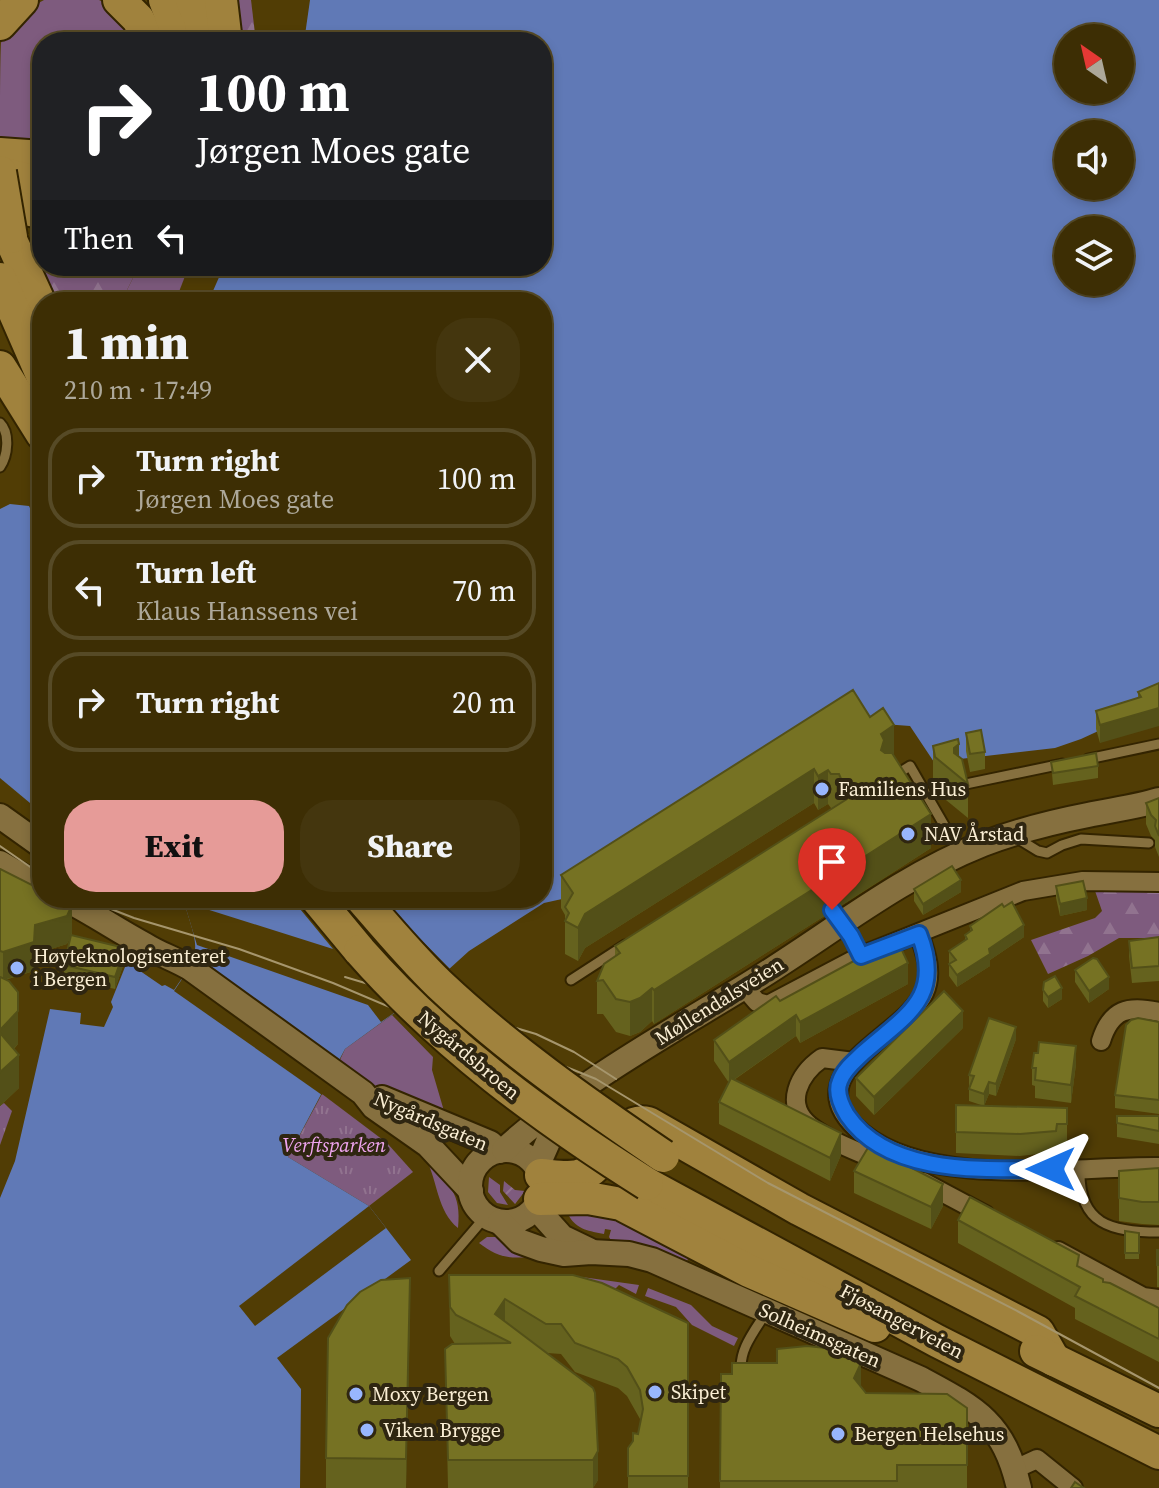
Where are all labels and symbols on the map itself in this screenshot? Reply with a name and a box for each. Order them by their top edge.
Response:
north arrow [1054,24,1134,104]
place label: Familiens Hus [838,775,966,803]
marker: Familiens Hus [813,780,831,798]
place label: NAV Årstad [924,820,1025,848]
marker: NAV Årstad [899,825,917,843]
pin [798,828,866,910]
place label: Høyteknologisenteret i Bergen [33,942,226,993]
street label: Møllendalsveien [649,950,789,1052]
marker: Høyteknologisenteret i Bergen [8,959,26,977]
street label: Nygårdsbroen [412,1004,526,1106]
street label: Nygårdsgaten [370,1084,492,1158]
position arrow [1009,1127,1093,1211]
park label: Verftsparken [282,1131,387,1159]
street label: Fjøsangerveien [835,1277,969,1365]
street label: Solheimsgaten [755,1296,885,1374]
place label: Skipet [671,1378,727,1406]
place label: Moxy Bergen [372,1380,489,1408]
marker: Skipet [646,1383,664,1401]
marker: Moxy Bergen [347,1385,365,1403]
place label: Viken Brygge [383,1416,501,1444]
place label: Bergen Helsehus [854,1420,1004,1448]
marker: Viken Brygge [358,1421,376,1439]
marker: Bergen Helsehus [829,1425,847,1443]

